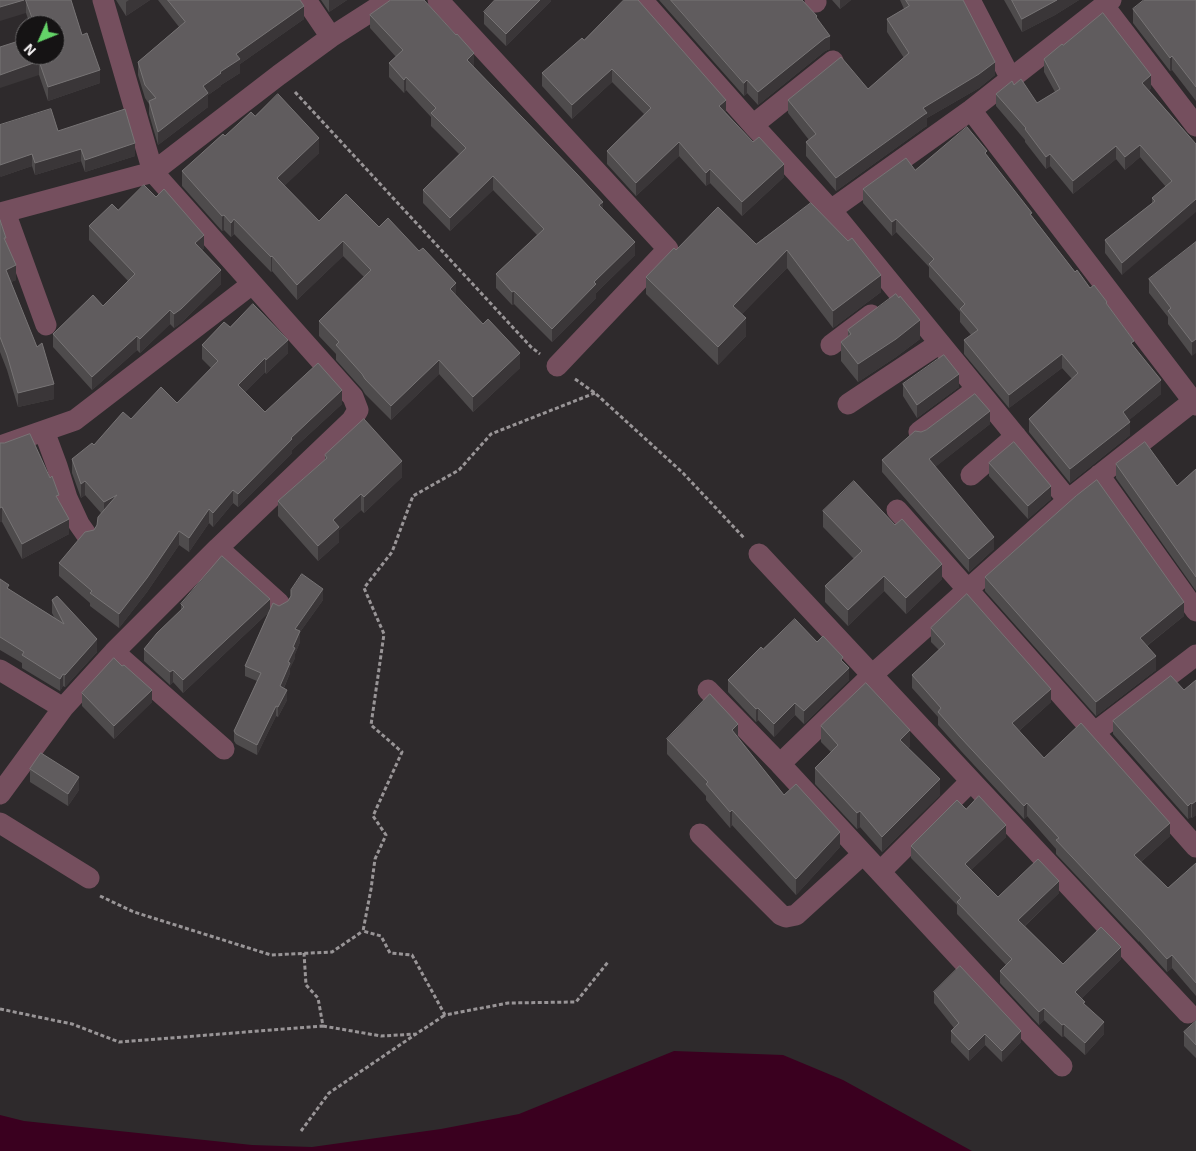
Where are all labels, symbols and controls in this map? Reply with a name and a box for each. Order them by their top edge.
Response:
north arrow [15,15,65,65]
text: N [20,41,39,60]

